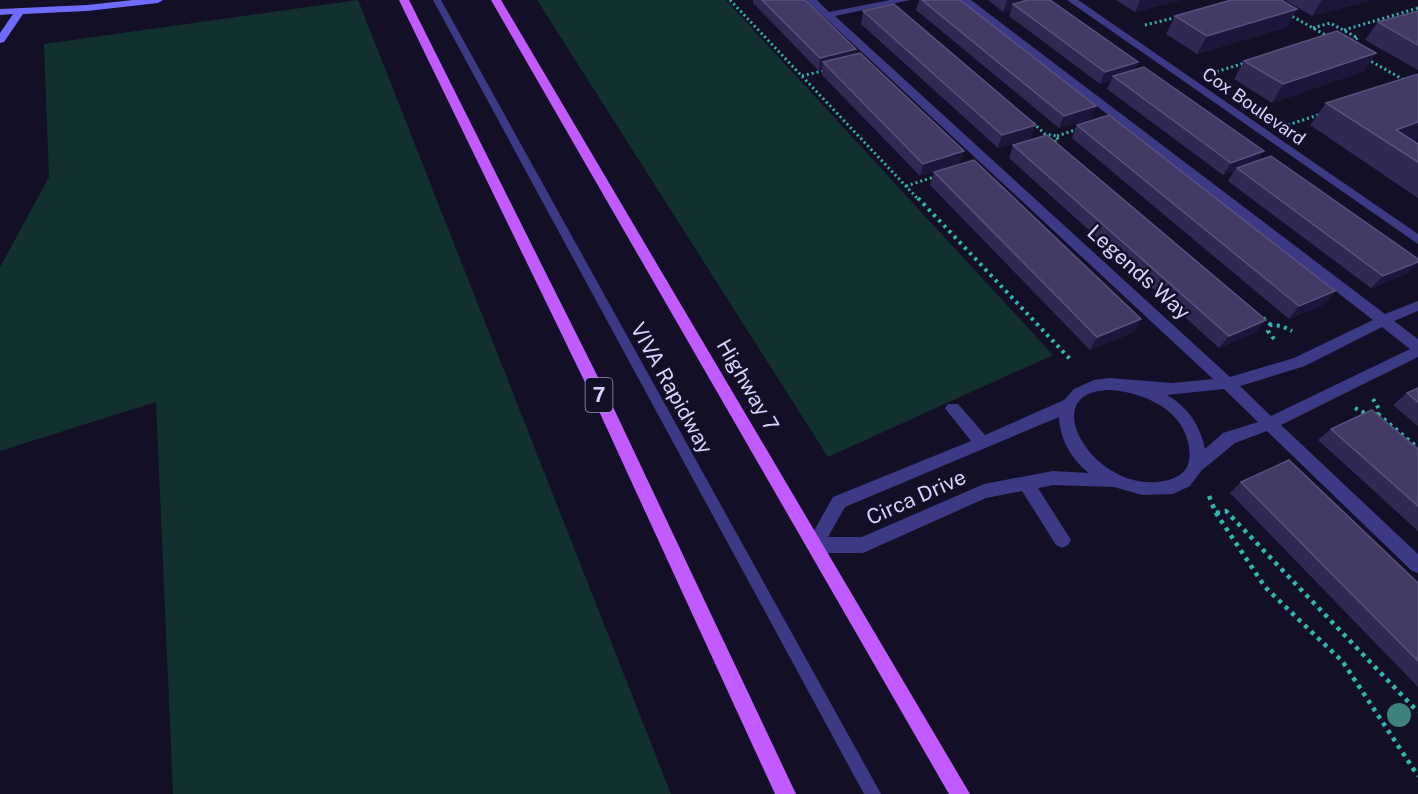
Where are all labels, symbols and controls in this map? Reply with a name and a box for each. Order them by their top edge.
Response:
street label: Cox Boulevard [1199,63,1309,149]
street label: Legends Way [1082,219,1196,325]
street label: VIVA Rapidway [626,318,718,458]
street label: Highway 7 [712,334,784,436]
road number: 7 [586,378,612,412]
street label: Circa Drive [862,464,970,530]

